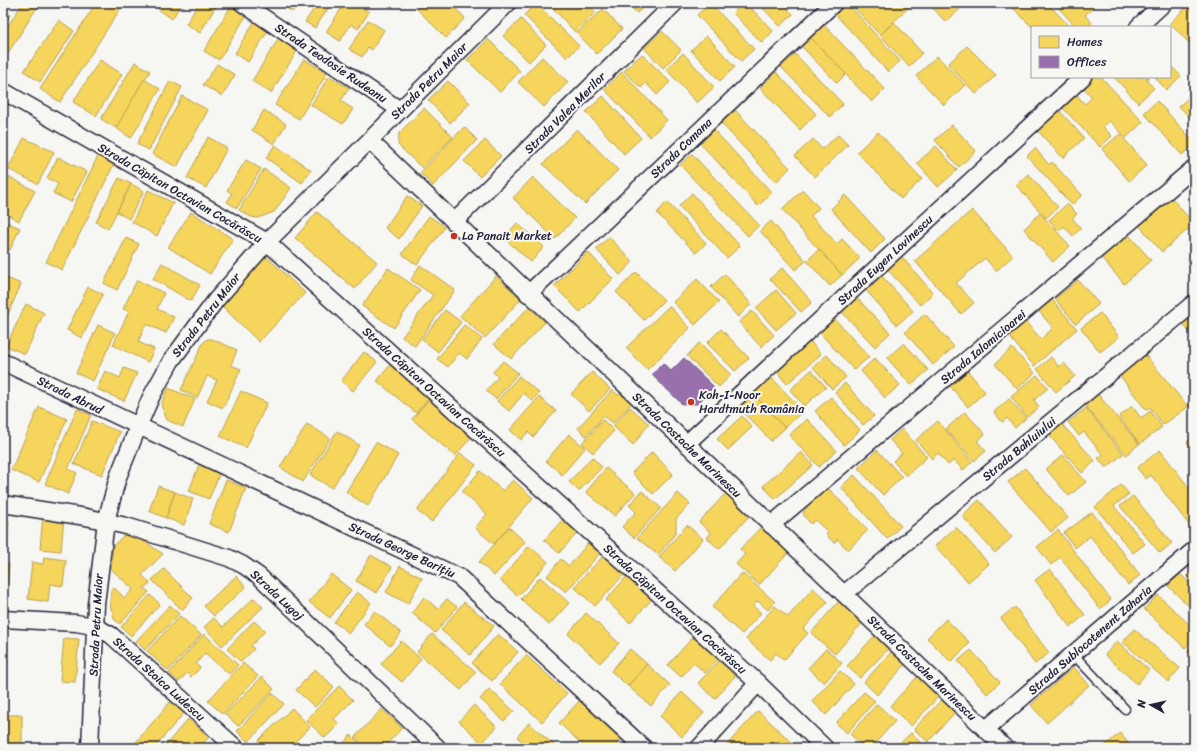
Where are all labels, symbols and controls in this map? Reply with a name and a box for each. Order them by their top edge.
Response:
street label: Strada Teodosie Rudeanu [270,17,392,109]
legend [1031,26,1171,78]
text: Homes [1067,31,1103,53]
street label: Strada Petru Maior [385,36,474,125]
text: Offices [1067,51,1107,73]
street label: Strada Valea Merilor [519,66,612,159]
street label: Strada Comana [644,112,718,184]
street label: Strada Căpitan Octavian Cocărăscu [93,137,267,250]
street label: Strada Eugen Lovinescu [832,209,939,311]
place label: La Panait Market [462,225,552,247]
marker: La Panait Market [449,231,459,241]
street label: Strada Petru Maior [166,267,247,362]
street label: Strada Ialomicioarei [935,304,1032,390]
street label: Strada Căpitan Octavian Cocărăscu [357,321,511,463]
street label: Strada Abrud [33,369,107,421]
place label: Koh-I-Noor Hardtmuth România [699,384,805,420]
street label: Strada Costache Marinescu [627,386,747,504]
marker: Koh-I-Noor Hardtmuth România [686,397,696,407]
street label: Strada Bahluiului [977,411,1062,487]
street label: Strada George Barițiu [345,516,460,585]
street label: Strada Căpitan Octavian Cocărăscu [598,538,752,680]
street label: Strada Lugoj [245,564,309,626]
street label: Strada Petru Maior [82,572,110,677]
street label: Strada Sublocotenent Zaharia [1023,579,1158,700]
street label: Strada Costache Marinescu [862,609,982,727]
street label: Strada Stoica Ludescu [108,631,211,727]
north arrow [1131,685,1171,725]
text: N [1132,698,1152,710]

